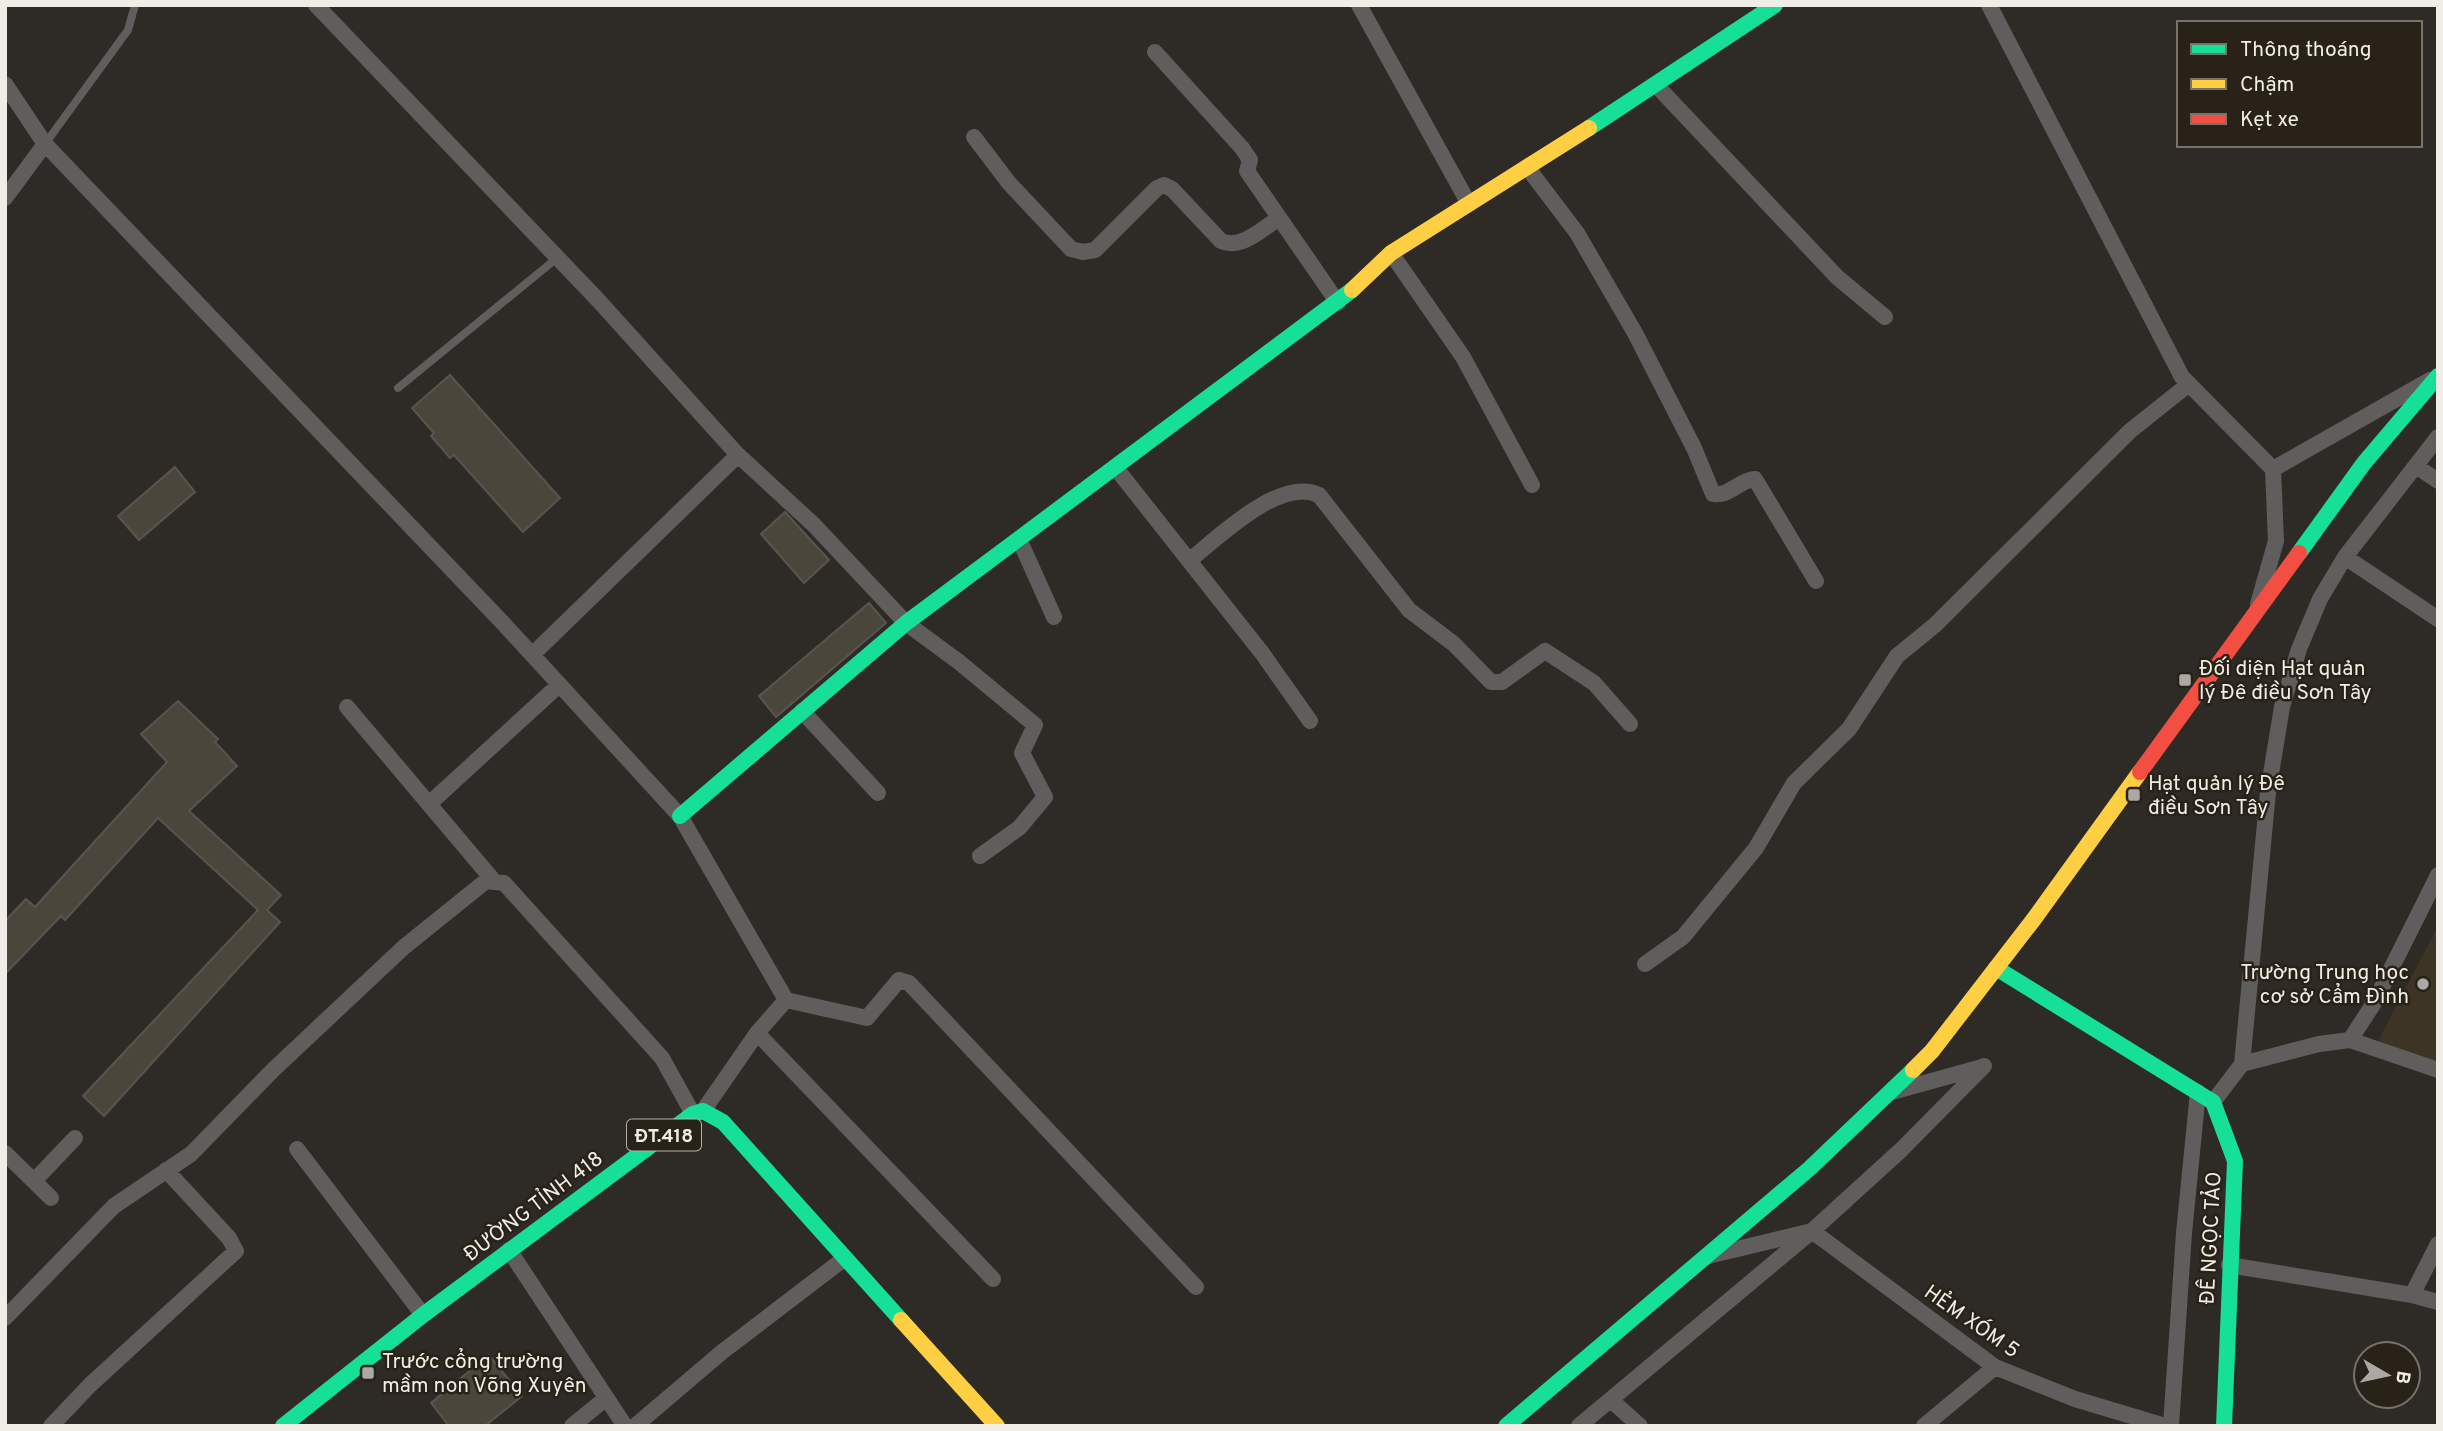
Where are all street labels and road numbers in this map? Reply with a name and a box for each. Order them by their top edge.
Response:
road number: ĐT.418 [627,1120,701,1150]
street label: ĐƯỜNG TỈNH 418 [458,1145,609,1268]
street label: ĐÊ NGỌC TẢO [2194,1171,2228,1305]
street label: HẺM XÓM 5 [1918,1279,2025,1365]

